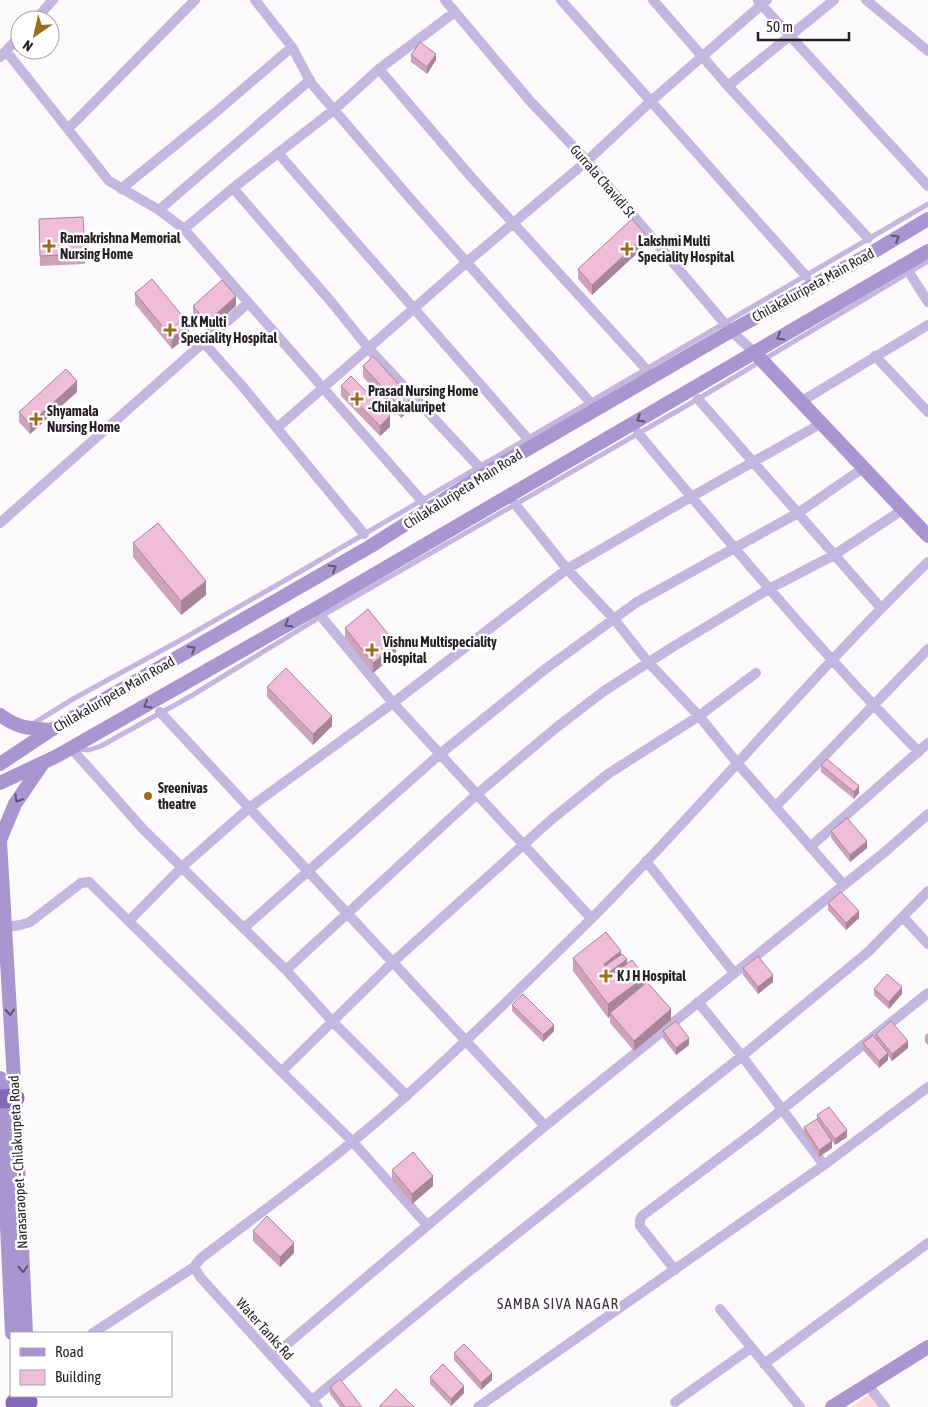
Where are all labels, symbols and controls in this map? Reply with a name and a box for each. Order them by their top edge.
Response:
north arrow [10,10,60,60]
scale bar [758,10,849,42]
text: 50 m [766,18,793,35]
text: N [20,37,36,55]
street label: Gurrala Chavidi St [567,141,639,221]
place label: Ramakrishna Memorial Nursing Home [60,230,181,262]
place label: Lakshmi Multi Speciality Hospital [638,233,734,265]
one-way arrow [890,235,899,245]
marker: Ramakrishna Memorial Nursing Home [42,239,56,253]
marker: Lakshmi Multi Speciality Hospital [620,242,634,256]
street label: Chilakaluripeta Main Road [749,245,877,325]
place label: R.K Multi Speciality Hospital [181,314,277,346]
marker: R.K Multi Speciality Hospital [163,323,177,337]
one-way arrow [777,331,786,341]
place label: Prasad Nursing Home -Chilakaluripet [368,383,478,415]
marker: Prasad Nursing Home -Chilakaluripet [350,392,364,406]
place label: Shyamala Nursing Home [47,403,120,435]
marker: Shyamala Nursing Home [29,412,43,426]
one-way arrow [636,412,645,422]
street label: Chilakaluripeta Main Road [401,446,525,532]
one-way arrow [327,564,336,574]
one-way arrow [284,618,293,628]
place label: Vishnu Multispeciality Hospital [382,634,497,666]
marker: Vishnu Multispeciality Hospital [365,643,379,657]
one-way arrow [187,646,196,656]
street label: Chilakaluripeta Main Road [51,653,177,735]
one-way arrow [143,698,152,708]
place label: Sreenivas theatre [157,780,208,812]
marker: Sreenivas theatre [142,790,154,802]
one-way arrow [14,793,24,802]
place label: K J H Hospital [617,968,686,984]
marker: K J H Hospital [599,969,613,983]
one-way arrow [4,1008,15,1016]
street label: Narasaraopet - Chilakurpeta Road [5,1075,31,1249]
one-way arrow [17,1265,28,1273]
street label: Water Tanks Rd [233,1295,297,1363]
district label: SAMBA SIVA NAGAR [497,1295,619,1312]
legend [10,1332,172,1397]
text: Road [55,1343,84,1360]
text: Building [55,1368,101,1385]

